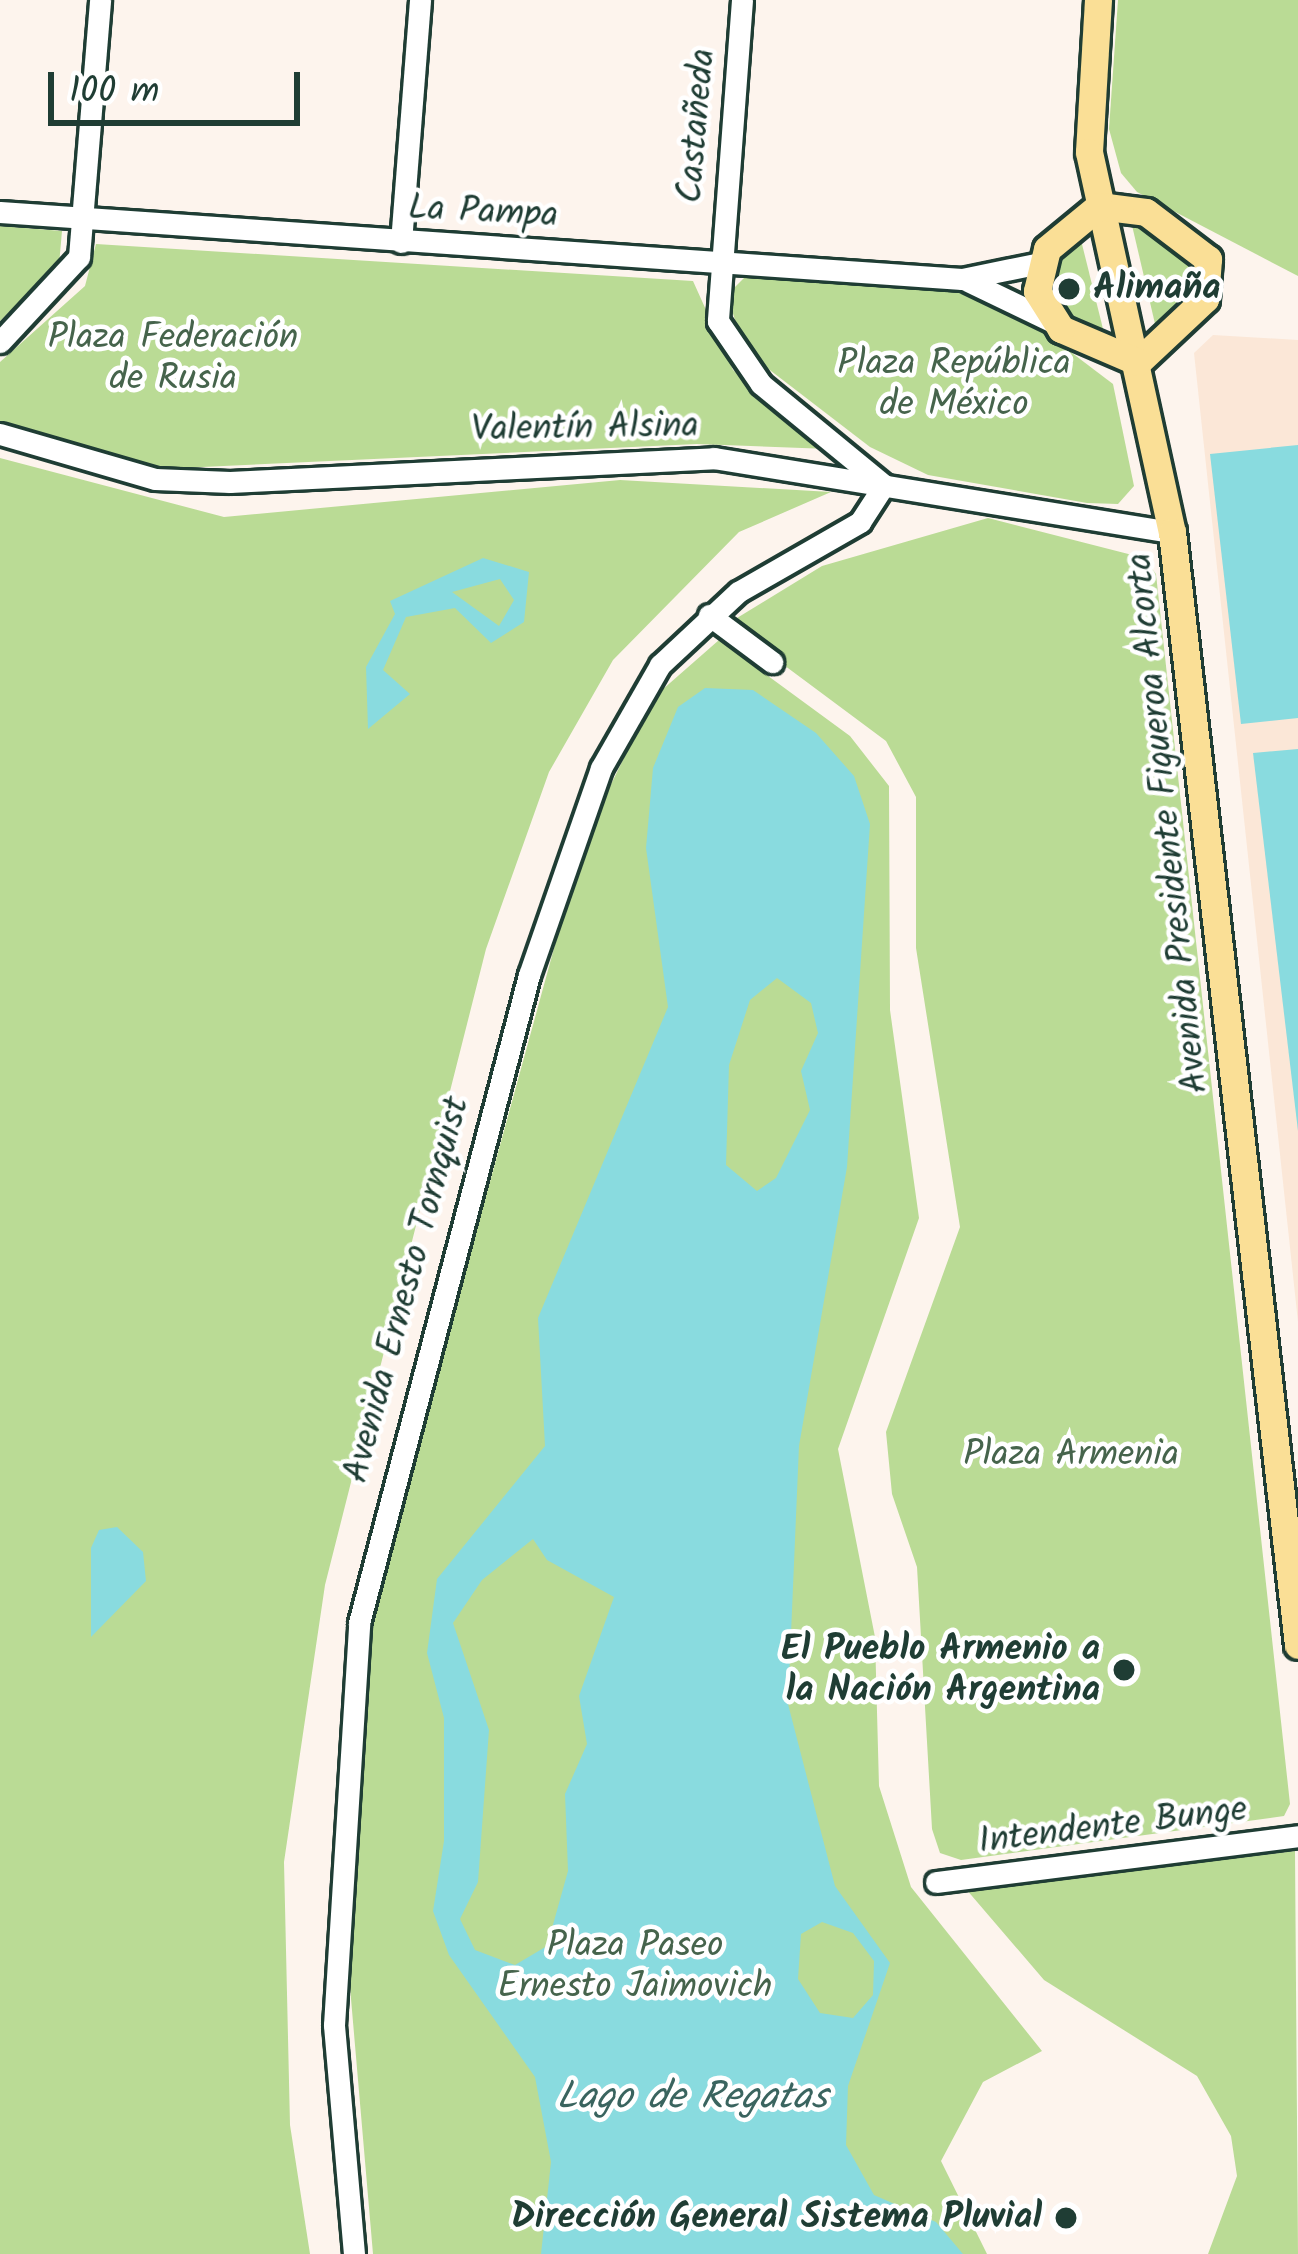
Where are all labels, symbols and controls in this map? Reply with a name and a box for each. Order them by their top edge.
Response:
street label: Castañeda [670,47,726,205]
scale bar [54,48,306,122]
text: 100 m [69,64,159,121]
street label: La Pampa [407,188,559,238]
place label: Alimaña [1093,267,1221,311]
marker: Alimaña [1056,276,1082,302]
park label: Plaza Federación de Rusia [48,316,298,401]
park label: Plaza República de México [837,342,1071,427]
street label: Valentín Alsina [471,405,699,453]
street label: Avenida Presidente Figueroa Alcorta [1119,551,1219,1095]
street label: Avenida Ernesto Tornquist [336,1092,480,1488]
park label: Plaza Armenia [963,1434,1179,1478]
place label: El Pueblo Armenio a la Nación Argentina [781,1627,1100,1712]
marker: El Pueblo Armenio a la Nación Argentina [1111,1657,1137,1683]
street label: Intendente Bunge [976,1789,1250,1865]
park label: Plaza Paseo Ernesto Jaimovich [498,1924,772,2009]
water label: Lago de Regatas [556,2075,828,2121]
place label: Dirección General Sistema Pluvial [511,2196,1042,2240]
marker: Dirección General Sistema Pluvial [1053,2205,1079,2231]

